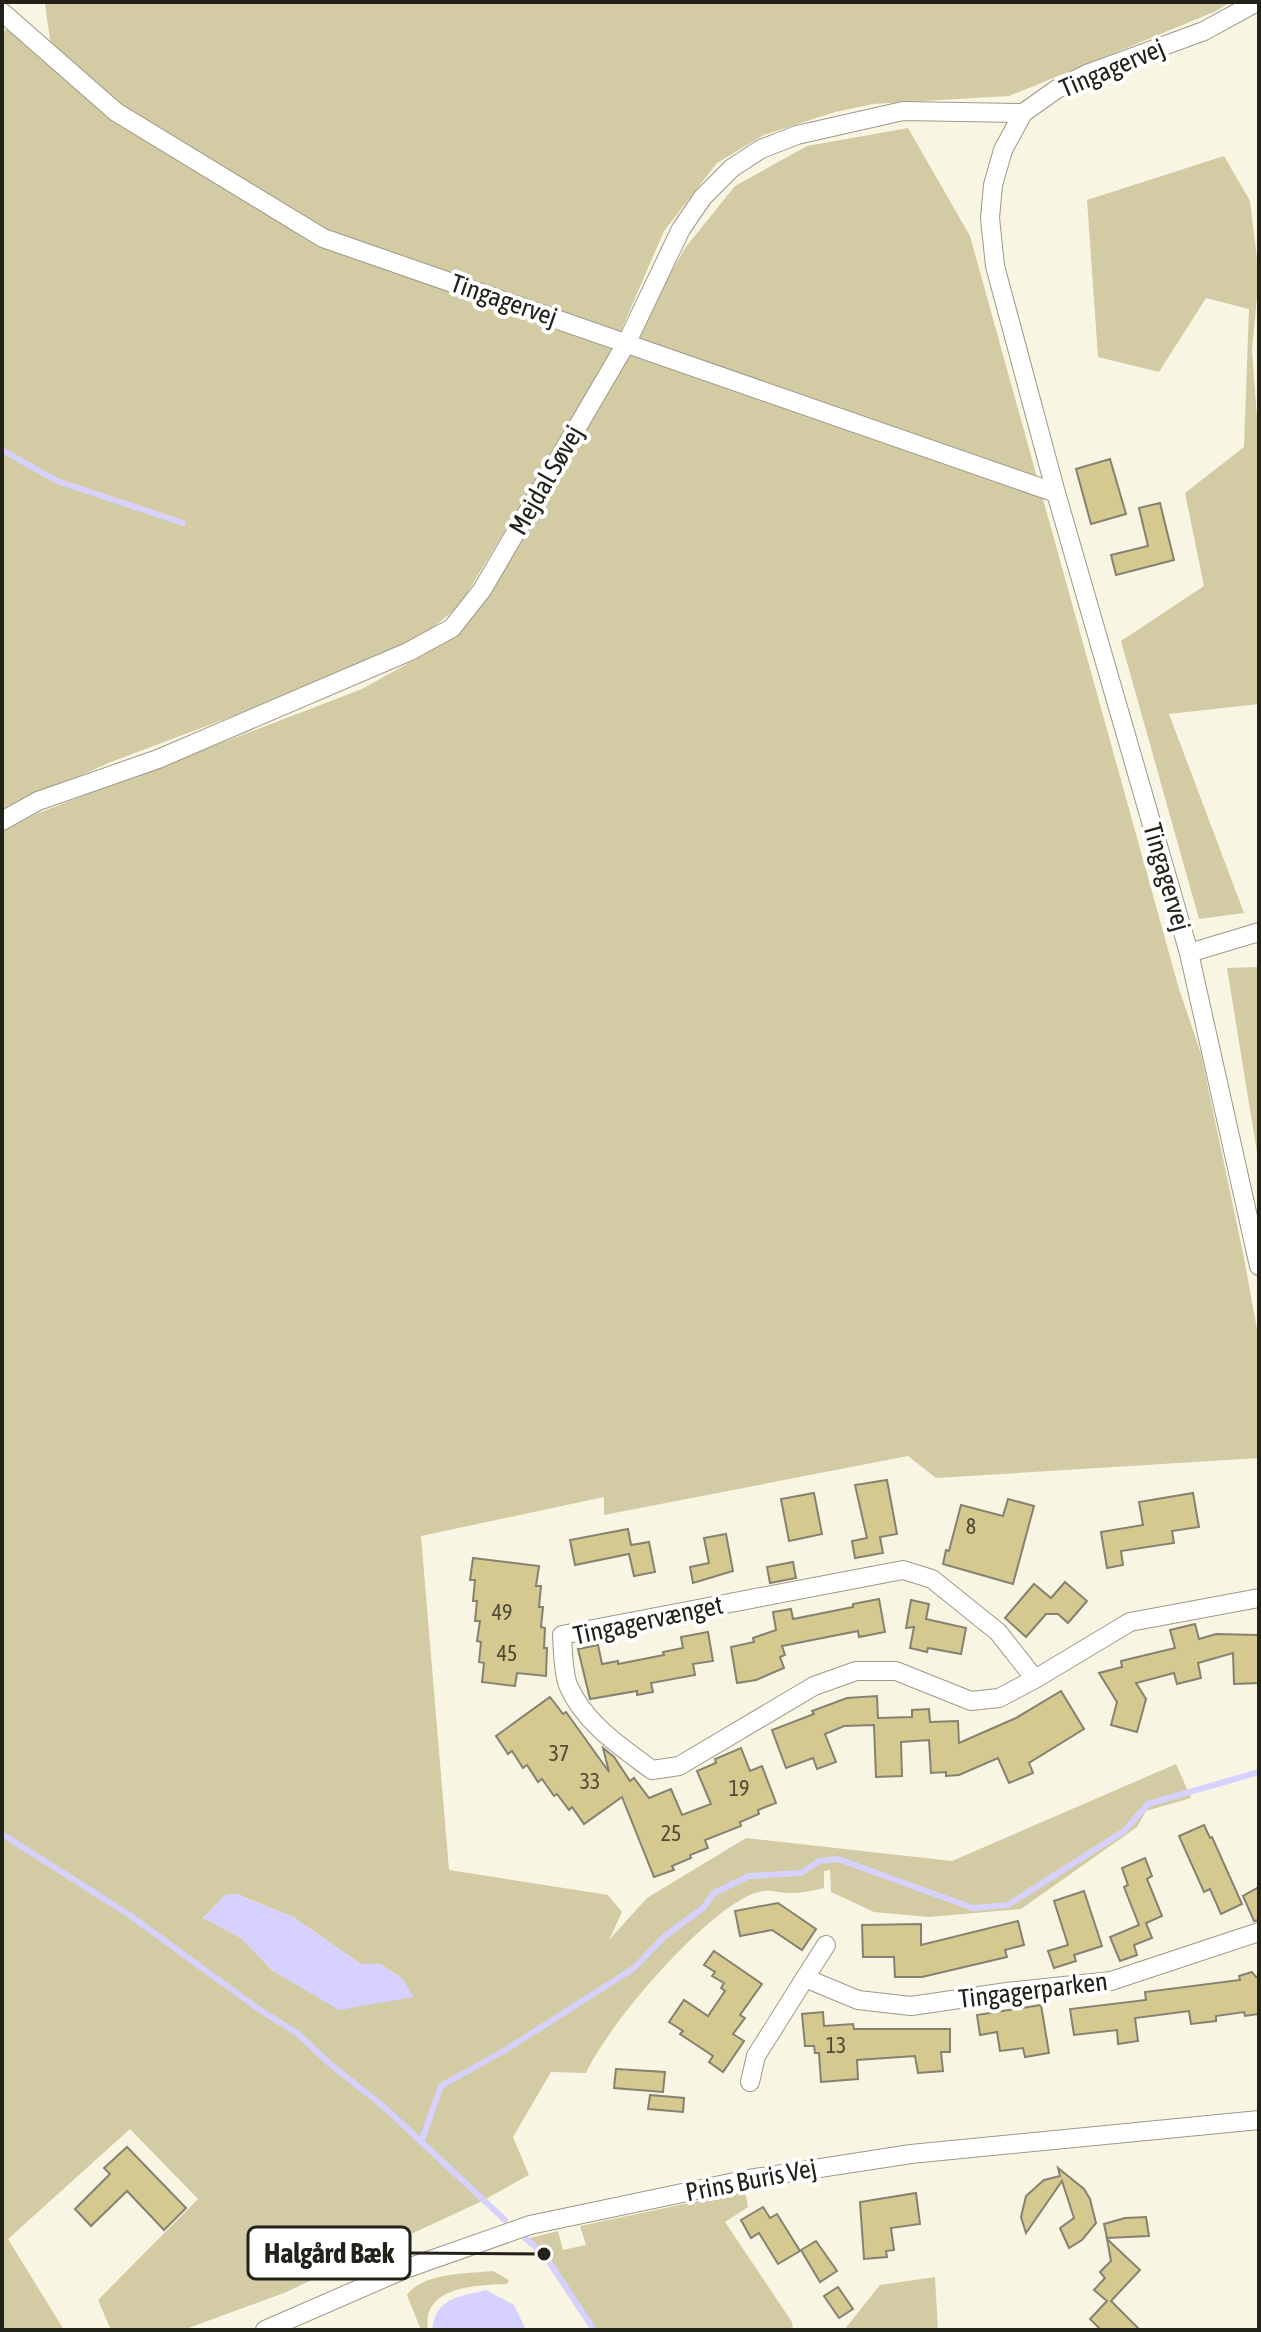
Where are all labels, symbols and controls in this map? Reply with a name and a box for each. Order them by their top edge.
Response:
street label: Tingagervej [1055,33,1169,103]
street label: Tingagervej [447,268,561,332]
street label: Mejdal Søvej [503,420,589,540]
street label: Tingagervej [1137,820,1197,934]
house number: 8 [966,1513,976,1539]
street label: Tingagervænget [570,1589,726,1651]
house number: 49 [492,1599,512,1625]
house number: 45 [497,1640,517,1666]
house number: 37 [549,1740,569,1766]
house number: 33 [580,1768,600,1794]
house number: 19 [729,1775,749,1801]
house number: 25 [661,1820,681,1846]
street label: Tingagerparken [957,1966,1109,2014]
house number: 13 [826,2032,846,2058]
street label: Prins Buris Vej [683,2153,819,2207]
callout: Halgård Bæk [248,2227,410,2279]
text: Halgård Bæk [264,2237,395,2269]

